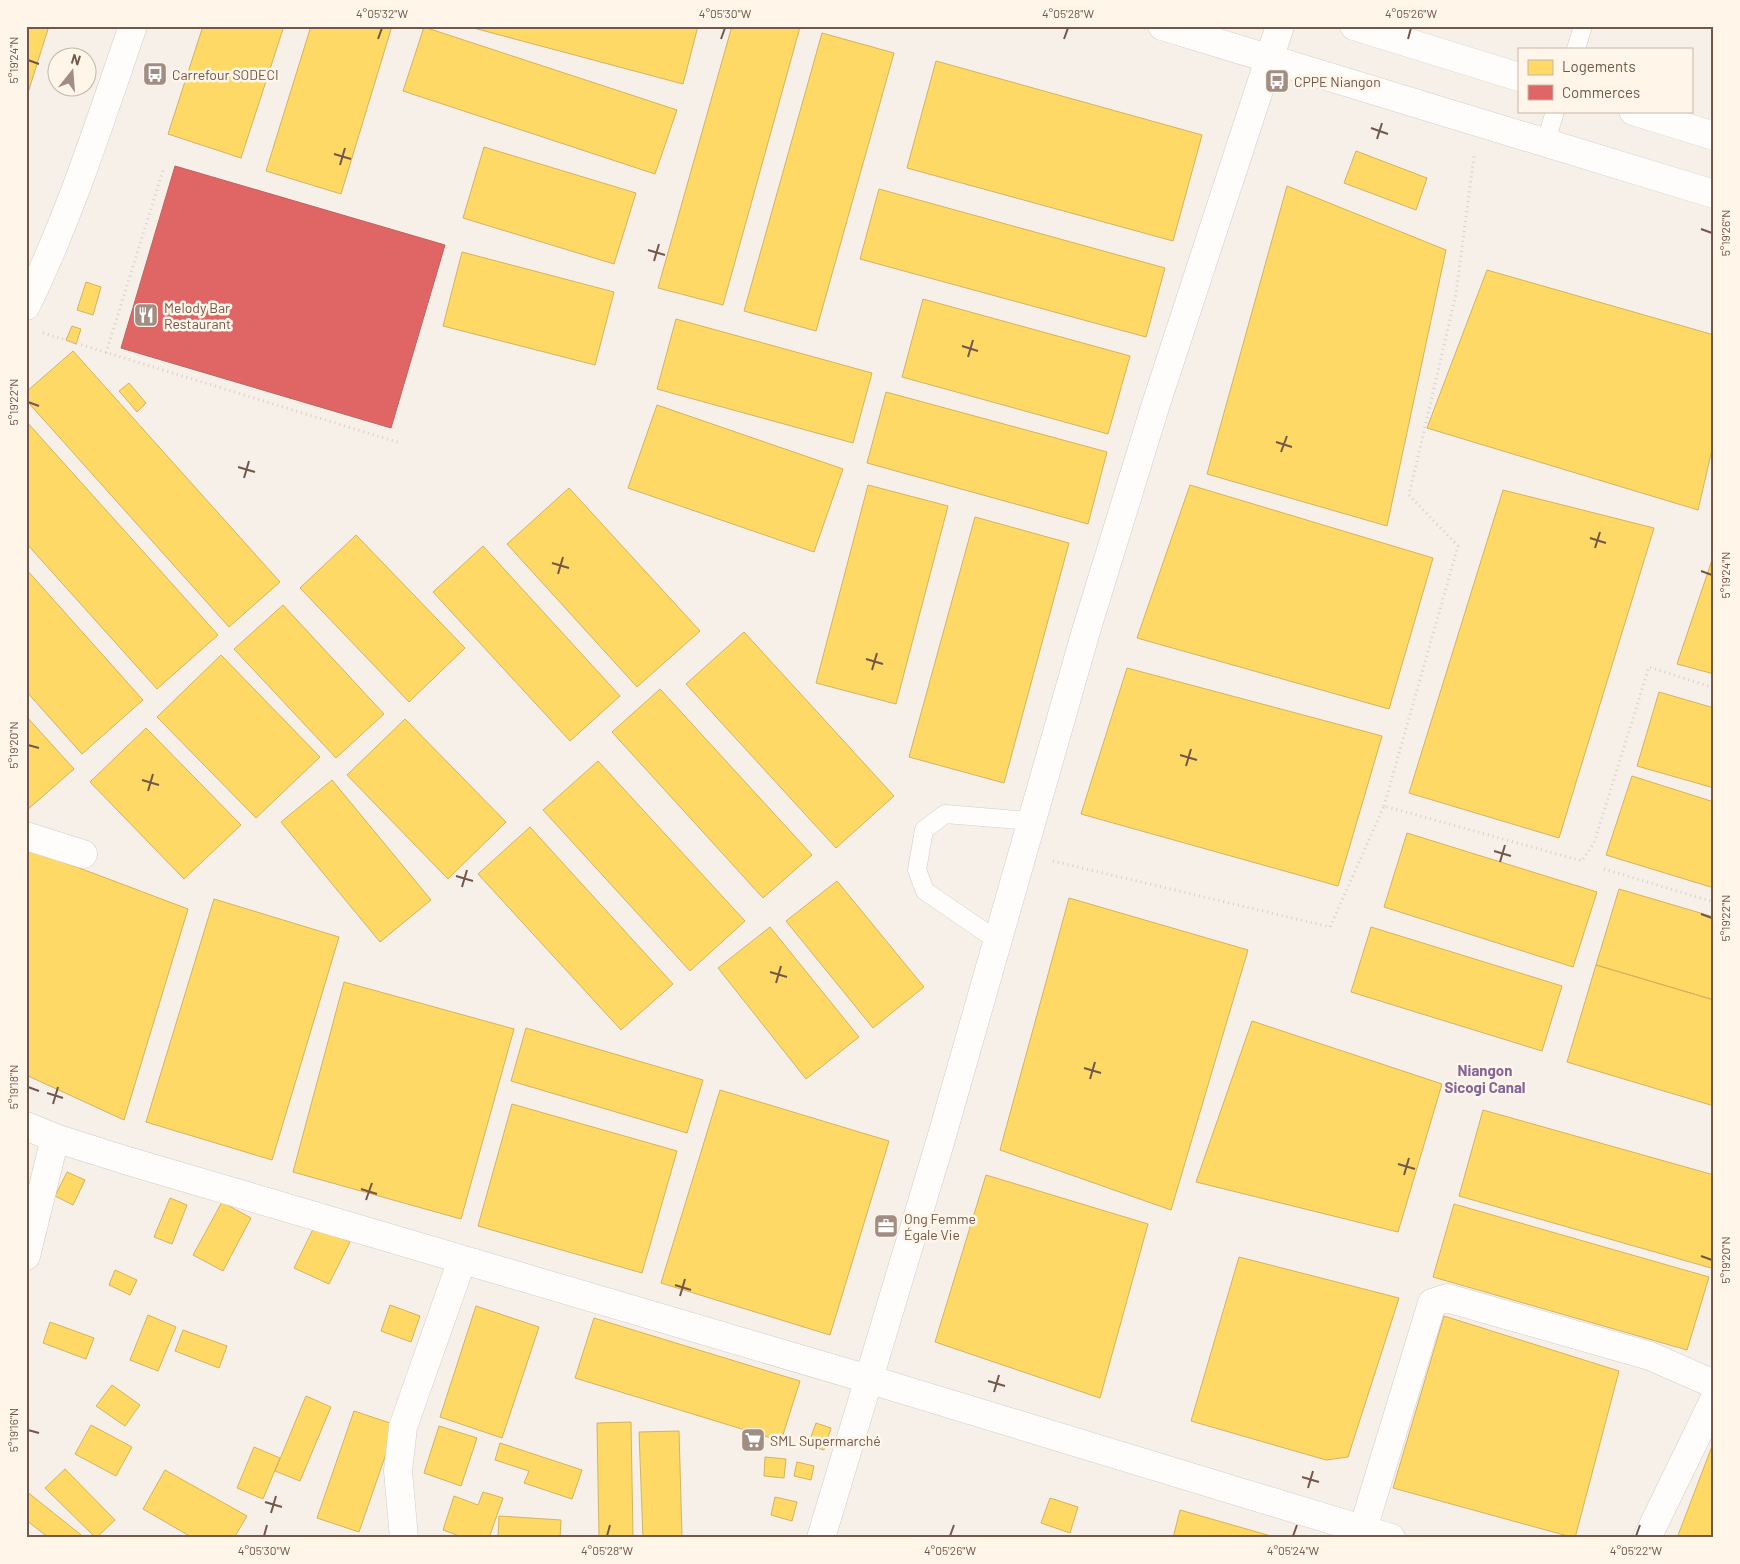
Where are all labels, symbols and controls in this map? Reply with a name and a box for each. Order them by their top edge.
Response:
text: 4°05'32"W [356,6,408,20]
text: 4°05'30"W [699,6,752,20]
text: 4°05'28"W [1042,6,1095,20]
text: 4°05'26"W [1385,6,1437,20]
text: 5°19'24"N [6,37,20,83]
north arrow [48,48,98,98]
legend [1518,48,1692,112]
text: N [69,50,83,69]
text: Logements [1562,57,1636,75]
bus stop icon: Carrefour SODECI [142,61,168,87]
place label: Carrefour SODECI [172,66,279,83]
bus stop icon: CPPE Niangon [1264,68,1290,94]
place label: CPPE Niangon [1294,73,1381,90]
text: Commerces [1562,83,1640,101]
text: 5°19'26"N [1718,210,1732,256]
place label: Melody Bar Restaurant [164,299,231,332]
restaurant icon: Melody Bar Restaurant [133,302,159,328]
text: 5°19'22"N [6,379,20,425]
text: 5°19'24"N [1718,552,1732,598]
text: 5°19'20"N [6,721,20,769]
text: 5°19'22"N [1718,895,1732,941]
district label: Niangon Sicogi Canal [1444,1061,1526,1096]
text: 5°19'18"N [6,1065,20,1109]
place label: Ong Femme Égale Vie [904,1210,976,1243]
office icon: Ong Femme Égale Vie [873,1213,899,1239]
text: 5°19'20"N [1718,1236,1732,1284]
text: 5°19'16"N [6,1408,20,1452]
supermarket icon: SML Supermarché [740,1427,766,1453]
place label: SML Supermarché [770,1432,881,1449]
text: 4°05'30"W [238,1543,291,1557]
text: 4°05'28"W [581,1543,634,1557]
text: 4°05'26"W [924,1543,976,1557]
text: 4°05'24"W [1267,1543,1320,1557]
text: 4°05'22"W [1610,1543,1663,1557]

